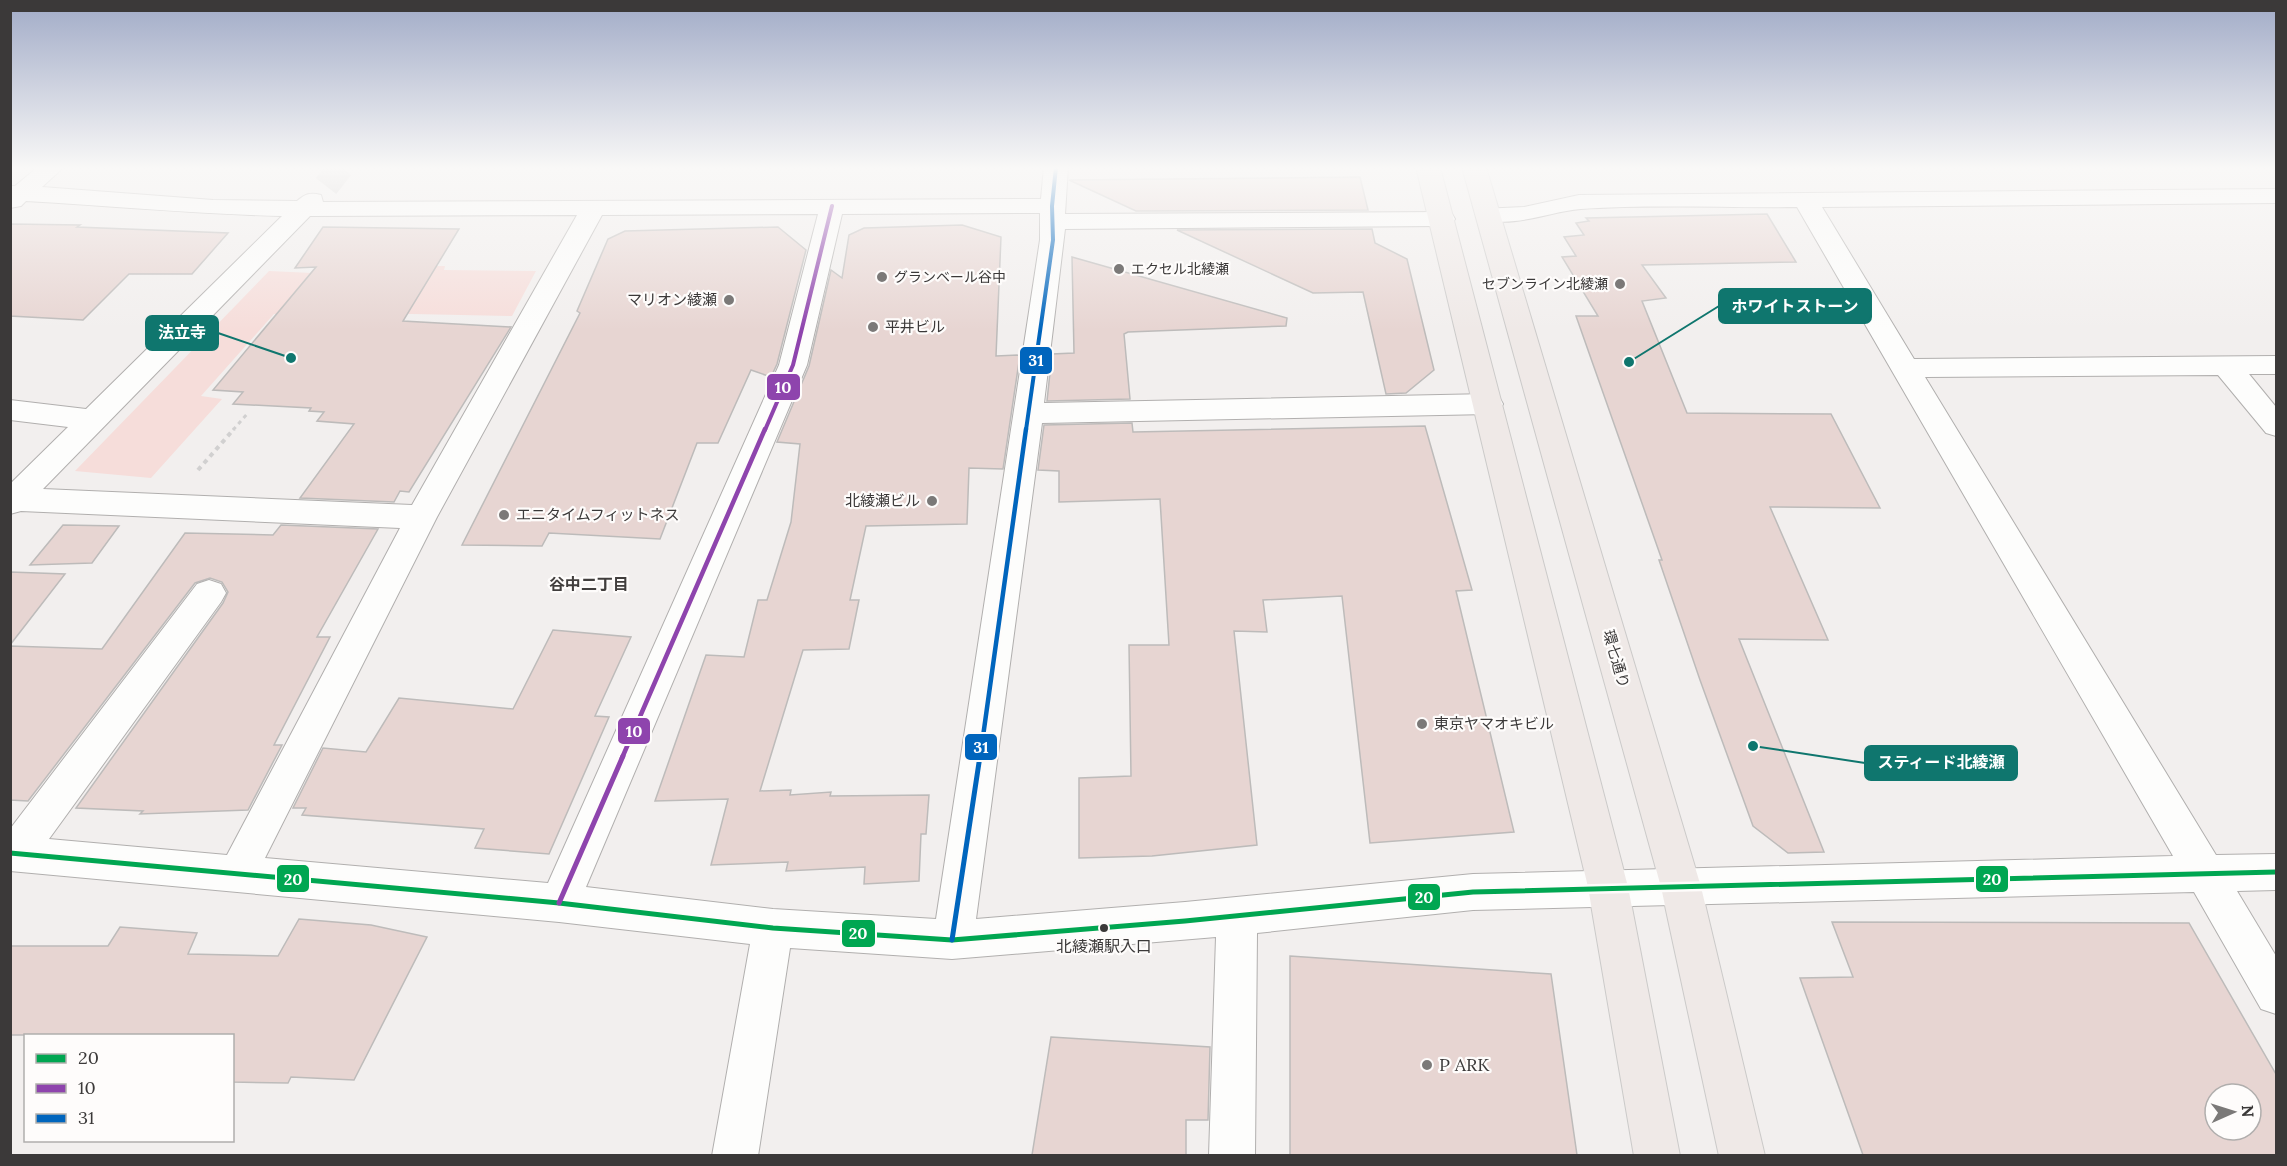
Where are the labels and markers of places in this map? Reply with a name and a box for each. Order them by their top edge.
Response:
place label: エクセル北綾瀬 [1131,260,1229,278]
marker: エクセル北綾瀬 [1112,262,1126,276]
place label: グランベール谷中 [894,268,1006,286]
marker: グランベール谷中 [875,270,889,284]
place label: セブンライン北綾瀬 [1482,275,1608,293]
marker: セブンライン北綾瀬 [1613,277,1627,291]
callout: ホワイトストーン [1719,289,1871,323]
place label: マリオン綾瀬 [627,290,717,309]
marker: マリオン綾瀬 [722,293,736,307]
callout: 法立寺 [146,316,218,350]
place label: 平井ビル [885,317,945,336]
marker: 平井ビル [866,320,880,334]
place label: 北綾瀬ビル [845,491,920,510]
marker: 北綾瀬ビル [925,494,939,508]
place label: エニタイムフィットネス [516,505,680,524]
marker: エニタイムフィットネス [497,508,511,522]
place label: 東京ヤマオキビル [1434,714,1554,733]
marker: 東京ヤマオキビル [1415,717,1429,731]
callout: スティード北綾瀬 [1865,746,2017,780]
marker: 北綾瀬駅入口 [1098,922,1110,934]
place label: 北綾瀬駅入口 [1056,936,1152,956]
place label: P ARK [1439,1053,1490,1076]
marker: P ARK [1420,1058,1434,1072]

